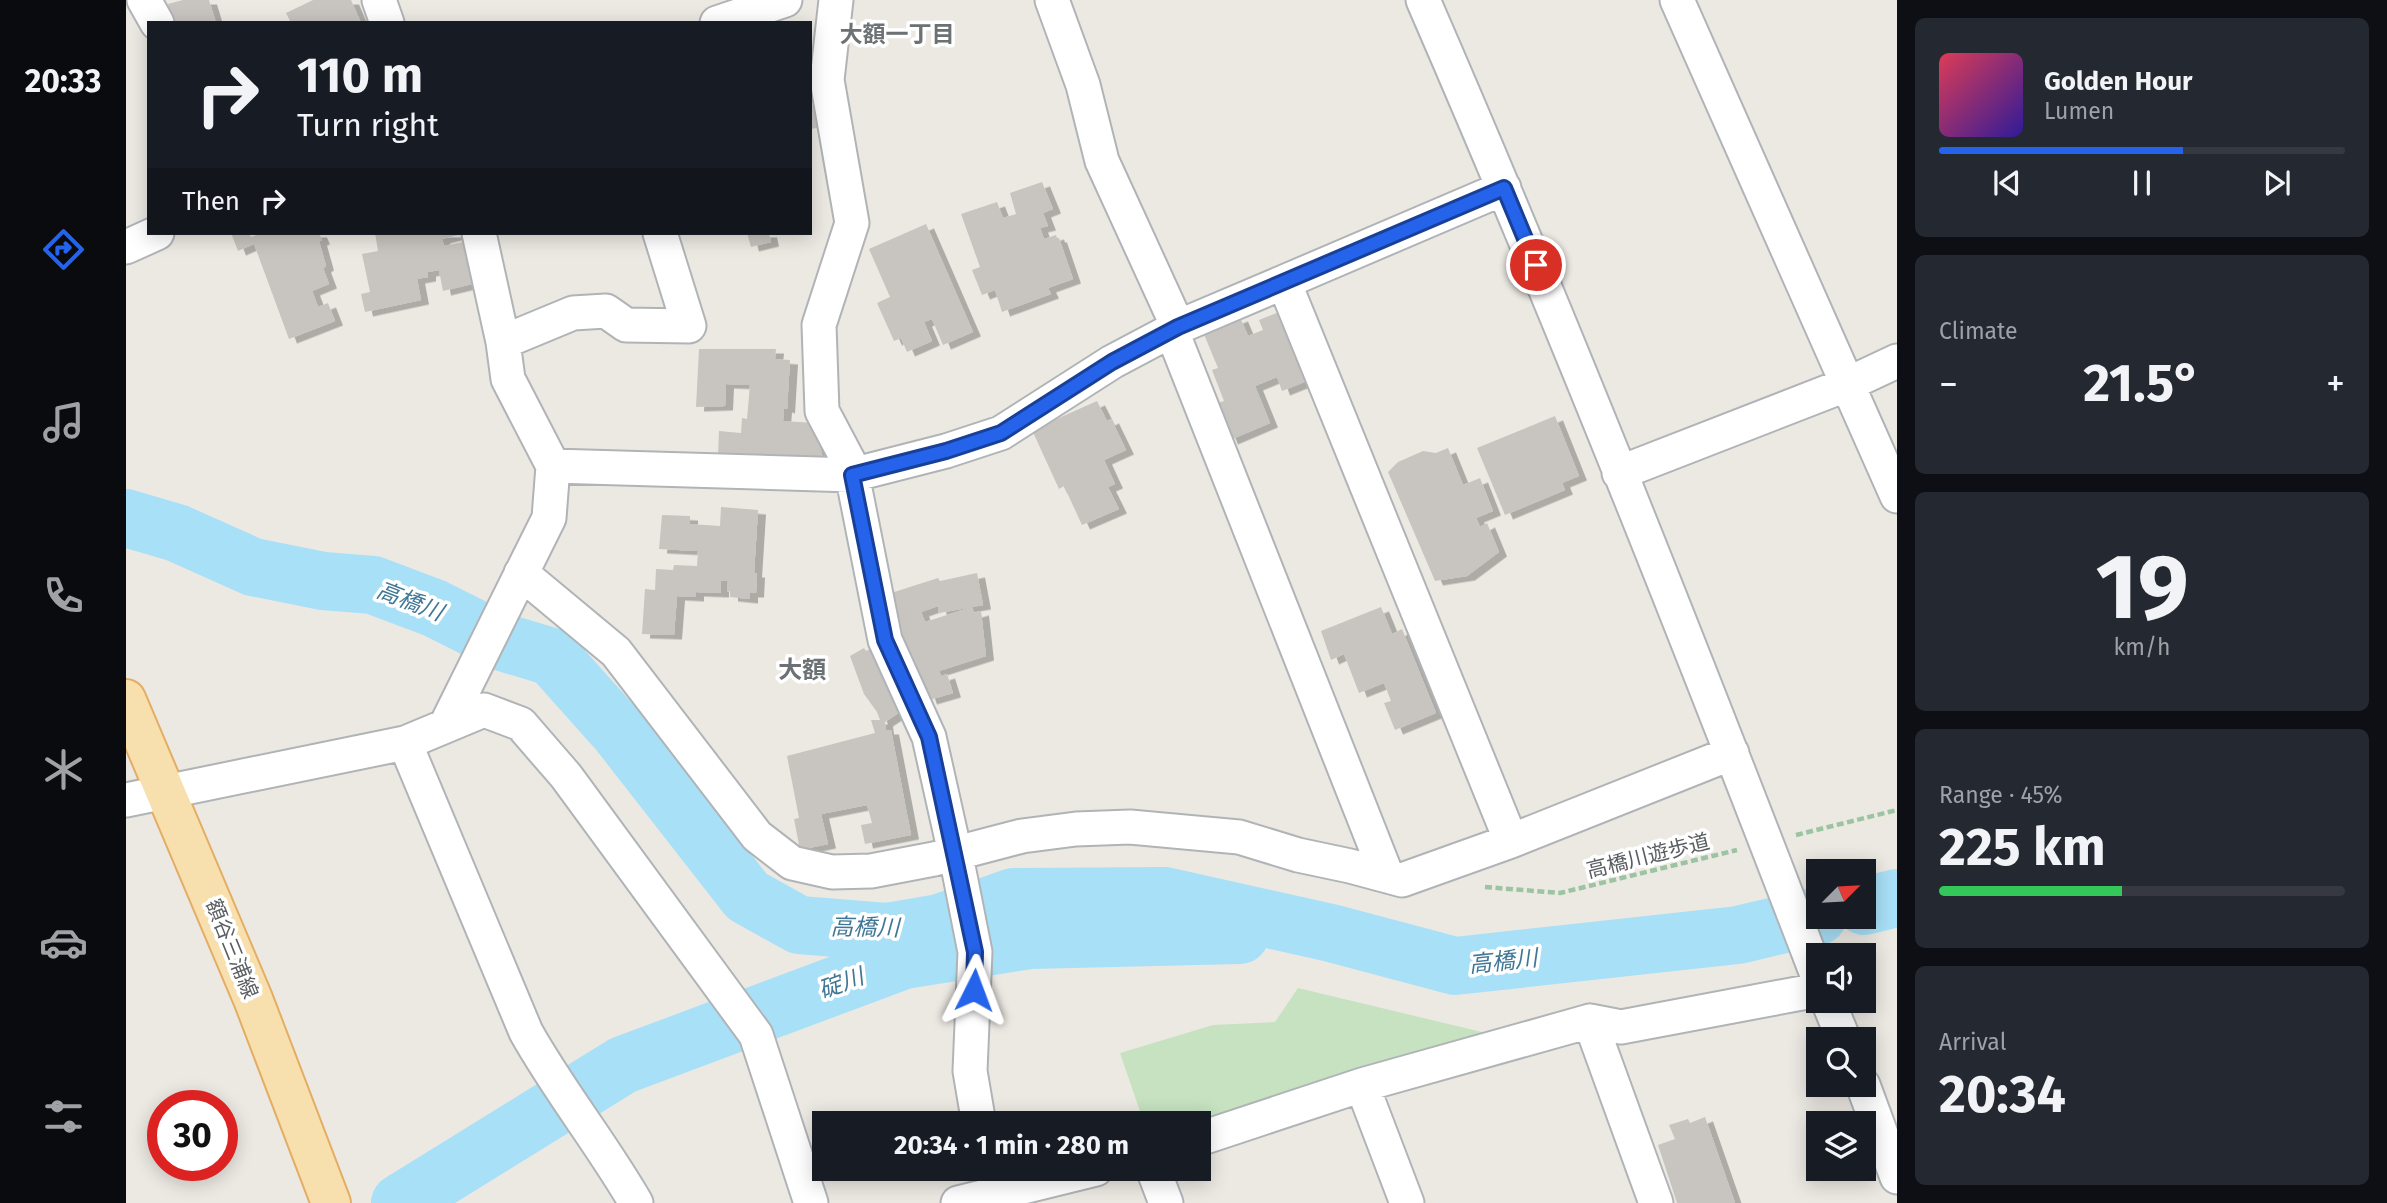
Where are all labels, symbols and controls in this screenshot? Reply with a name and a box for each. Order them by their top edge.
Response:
district label: 大額一丁目 [840,20,955,48]
text: 110 m [297,46,423,105]
icon: right [182,49,273,140]
text: 20:33 [25,62,101,100]
text: Golden Hour [2044,66,2192,97]
text: Lumen [2044,97,2114,125]
text: Turn right [297,106,439,144]
icon: previous [1988,164,2026,202]
icon: pause [2123,164,2161,202]
icon: next [2258,164,2296,202]
icon: right [254,182,292,220]
text: Then [182,186,240,217]
icon: directions [39,225,88,274]
pin [1506,235,1566,295]
icon: arrive [1517,246,1555,284]
text: Climate [1939,317,2018,345]
text: 21.5° [2083,352,2201,415]
text: − [1939,361,1958,407]
text: + [2326,361,2345,407]
icon: music [39,398,88,447]
text: 19 [2095,533,2189,642]
icon: phone [39,571,88,620]
water label: 高橋川 [373,576,450,628]
text: km/h [2114,633,2170,661]
district label: 大額 [778,656,826,684]
icon: climate [39,745,88,794]
text: Range · 45% [1939,781,2063,809]
text: 225 km [1939,816,2106,879]
street label: 高橋川遊歩道 [1584,828,1712,884]
north arrow [1806,859,1876,929]
map controls [1806,859,1876,1181]
street label: 額谷三浦線 [200,895,264,1003]
water label: 高橋川 [830,912,903,942]
icon: car [39,918,88,967]
water label: 高橋川 [1467,943,1542,979]
button: sound [1806,943,1876,1013]
position arrow [937,953,1011,1027]
water label: 碇川 [815,961,870,1004]
button: search [1806,1027,1876,1097]
text: Arrival [1939,1028,2006,1056]
text: 20:34 [1939,1063,2066,1126]
speed limit sign: 30 [147,1090,238,1181]
icon: filters [39,1092,88,1141]
button: layers [1806,1111,1876,1181]
text: 20:34 · 1 min · 280 m [894,1130,1129,1161]

